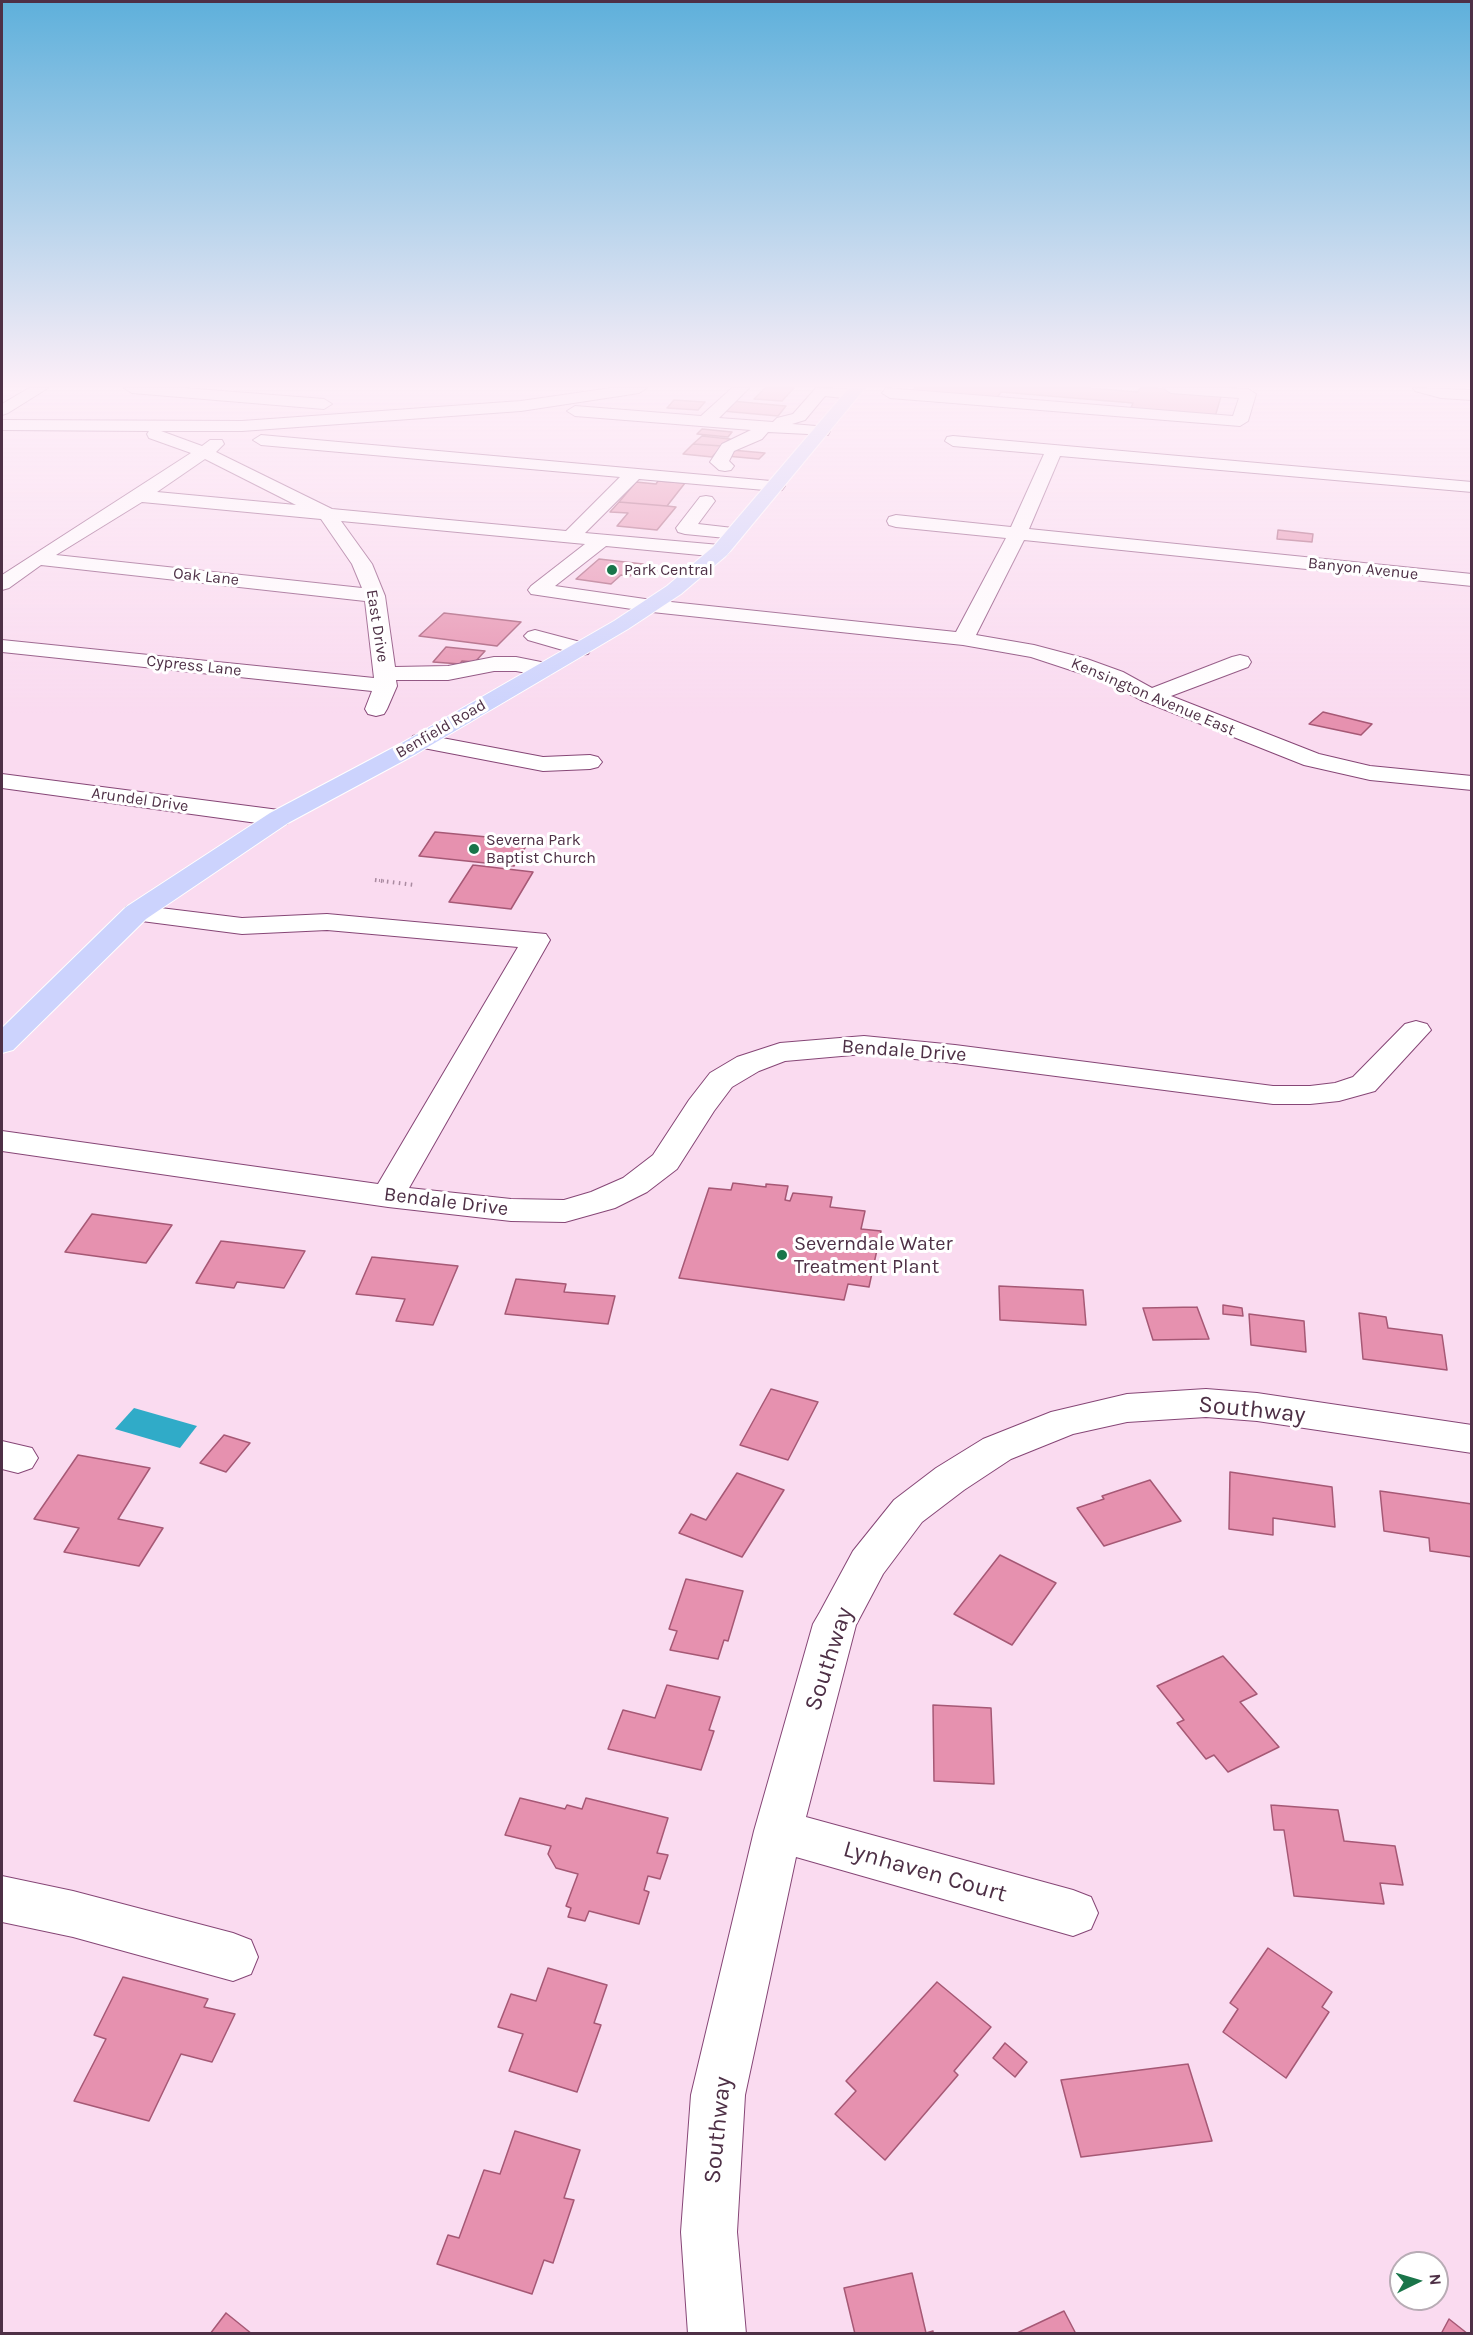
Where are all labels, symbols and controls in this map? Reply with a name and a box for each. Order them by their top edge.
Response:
street label: Banyon Avenue [1307,554,1419,584]
place label: Park Central [624,560,713,580]
marker: Park Central [605,563,619,577]
street label: Oak Lane [172,564,240,590]
street label: East Drive [362,588,392,664]
street label: Cypress Lane [146,651,242,681]
street label: Kensington Avenue East [1068,654,1238,740]
street label: Benfield Road [393,695,489,763]
street label: Arundel Drive [90,784,190,816]
place label: Severna Park Baptist Church [486,830,596,868]
marker: Severna Park Baptist Church [467,842,481,856]
street label: Bendale Drive [841,1035,967,1067]
street label: Bendale Drive [383,1182,509,1222]
place label: Severndale Water Treatment Plant [794,1232,953,1279]
marker: Severndale Water Treatment Plant [775,1248,789,1262]
street label: Southway [1197,1390,1307,1430]
street label: Southway [799,1603,859,1715]
street label: Lynhaven Court [840,1835,1010,1909]
street label: Southway [698,2075,738,2185]
north arrow [1389,2251,1449,2311]
text: N [1425,2273,1445,2286]

